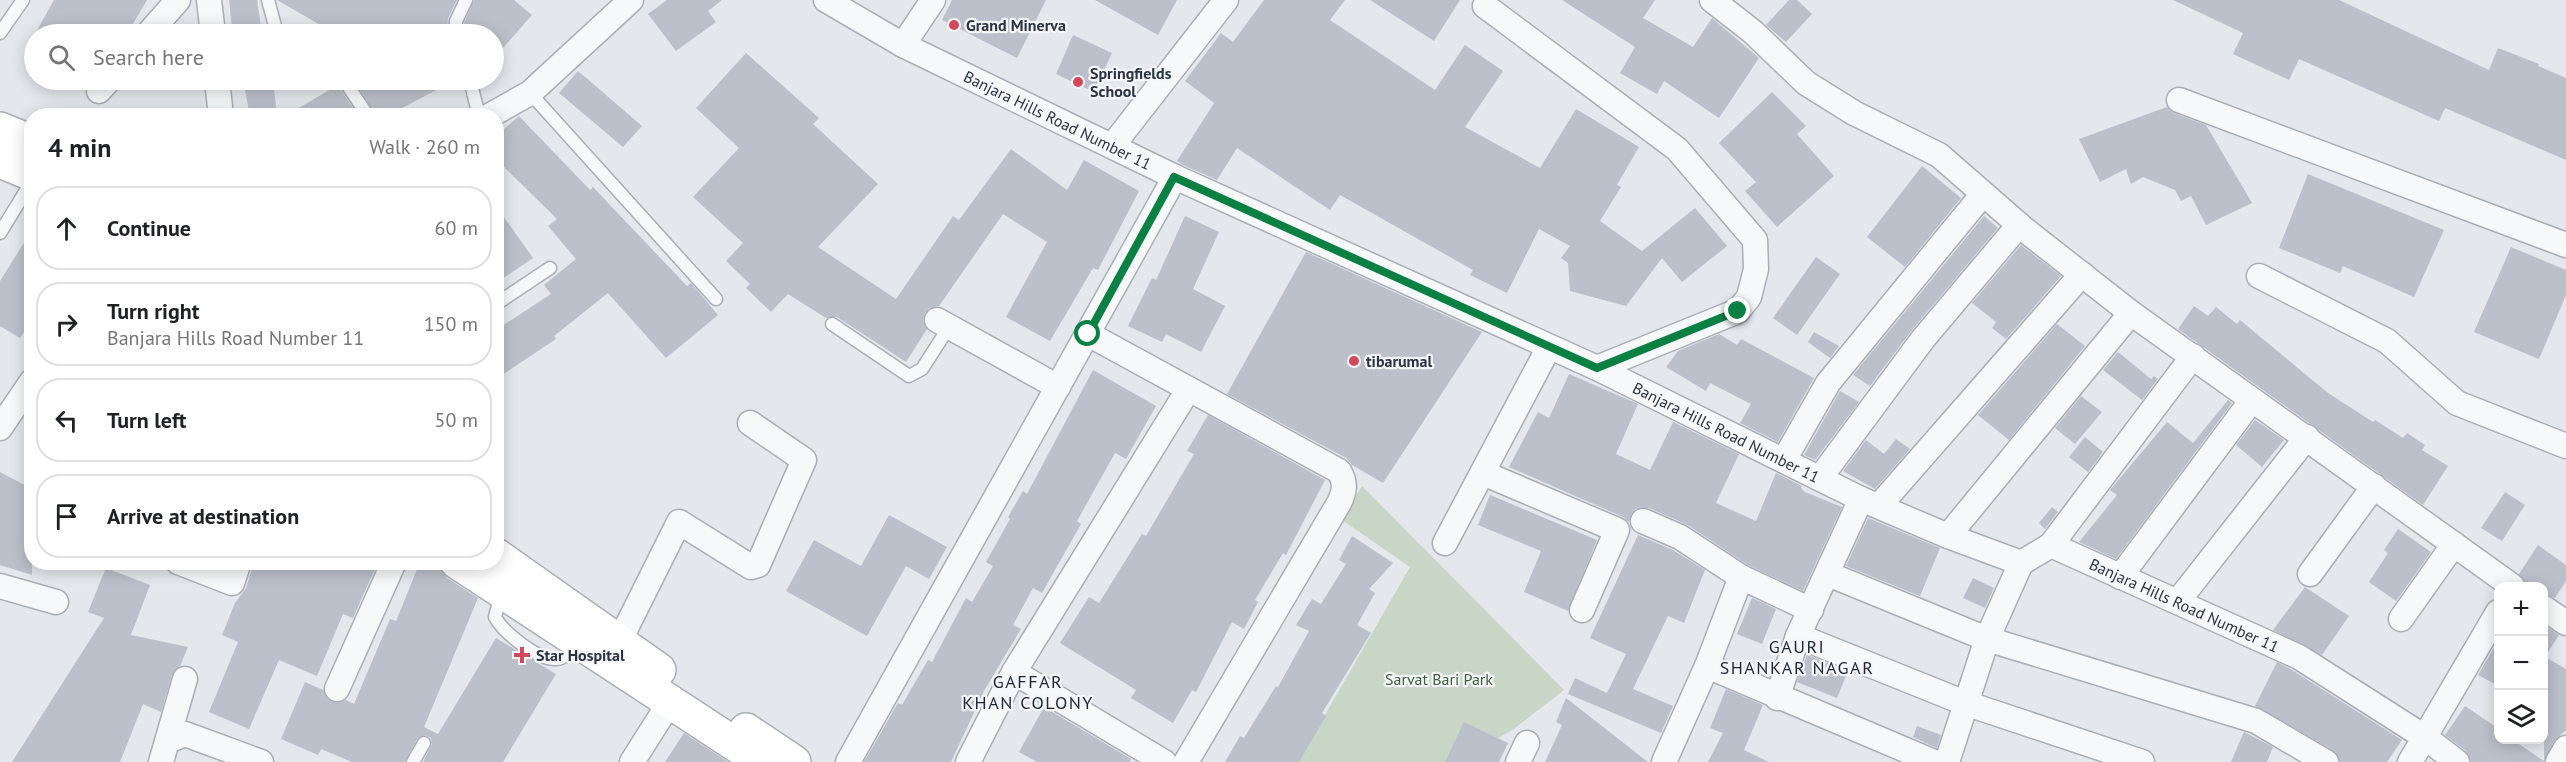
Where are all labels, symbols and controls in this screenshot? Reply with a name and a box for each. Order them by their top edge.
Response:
place label: Grand Minerva [966,15,1066,35]
marker: Grand Minerva [947,18,961,32]
search box [24,24,504,90]
icon: search [45,41,78,74]
text: Search here [93,43,204,71]
place label: Springfields School [1090,63,1172,101]
street label: Banjara Hills Road Number 11 [961,66,1155,174]
marker: Springfields School [1071,75,1085,89]
text: 4 min [48,131,111,164]
text: Walk · 260 m [369,134,480,160]
icon: ahead [50,212,83,245]
text: Continue [107,214,191,242]
text: 60 m [435,215,478,241]
text: Turn right [107,297,199,325]
route end [1724,297,1750,323]
icon: right [50,308,83,341]
text: 150 m [424,311,478,337]
route start [1074,320,1100,346]
text: Banjara Hills Road Number 11 [107,325,364,351]
place label: tibarumal [1366,351,1432,371]
marker: tibarumal [1347,354,1361,368]
street label: Banjara Hills Road Number 11 [1630,377,1823,487]
icon: left [50,404,83,437]
text: Turn left [107,406,187,434]
text: 50 m [435,407,478,433]
icon: arrive [50,500,83,533]
text: Arrive at destination [107,502,299,530]
street label: Banjara Hills Road Number 11 [2086,554,2282,657]
map controls [2494,582,2548,744]
button: + [2494,582,2548,636]
district label: GAURI SHANKAR NAGAR [1720,635,1874,679]
button: − [2494,636,2548,690]
place label: Star Hospital [536,645,625,665]
marker: Star Hospital [513,646,531,664]
park label: Sarvat Bari Park [1385,669,1493,689]
district label: GAFFAR KHAN COLONY [962,670,1094,714]
button: layers [2494,690,2548,744]

